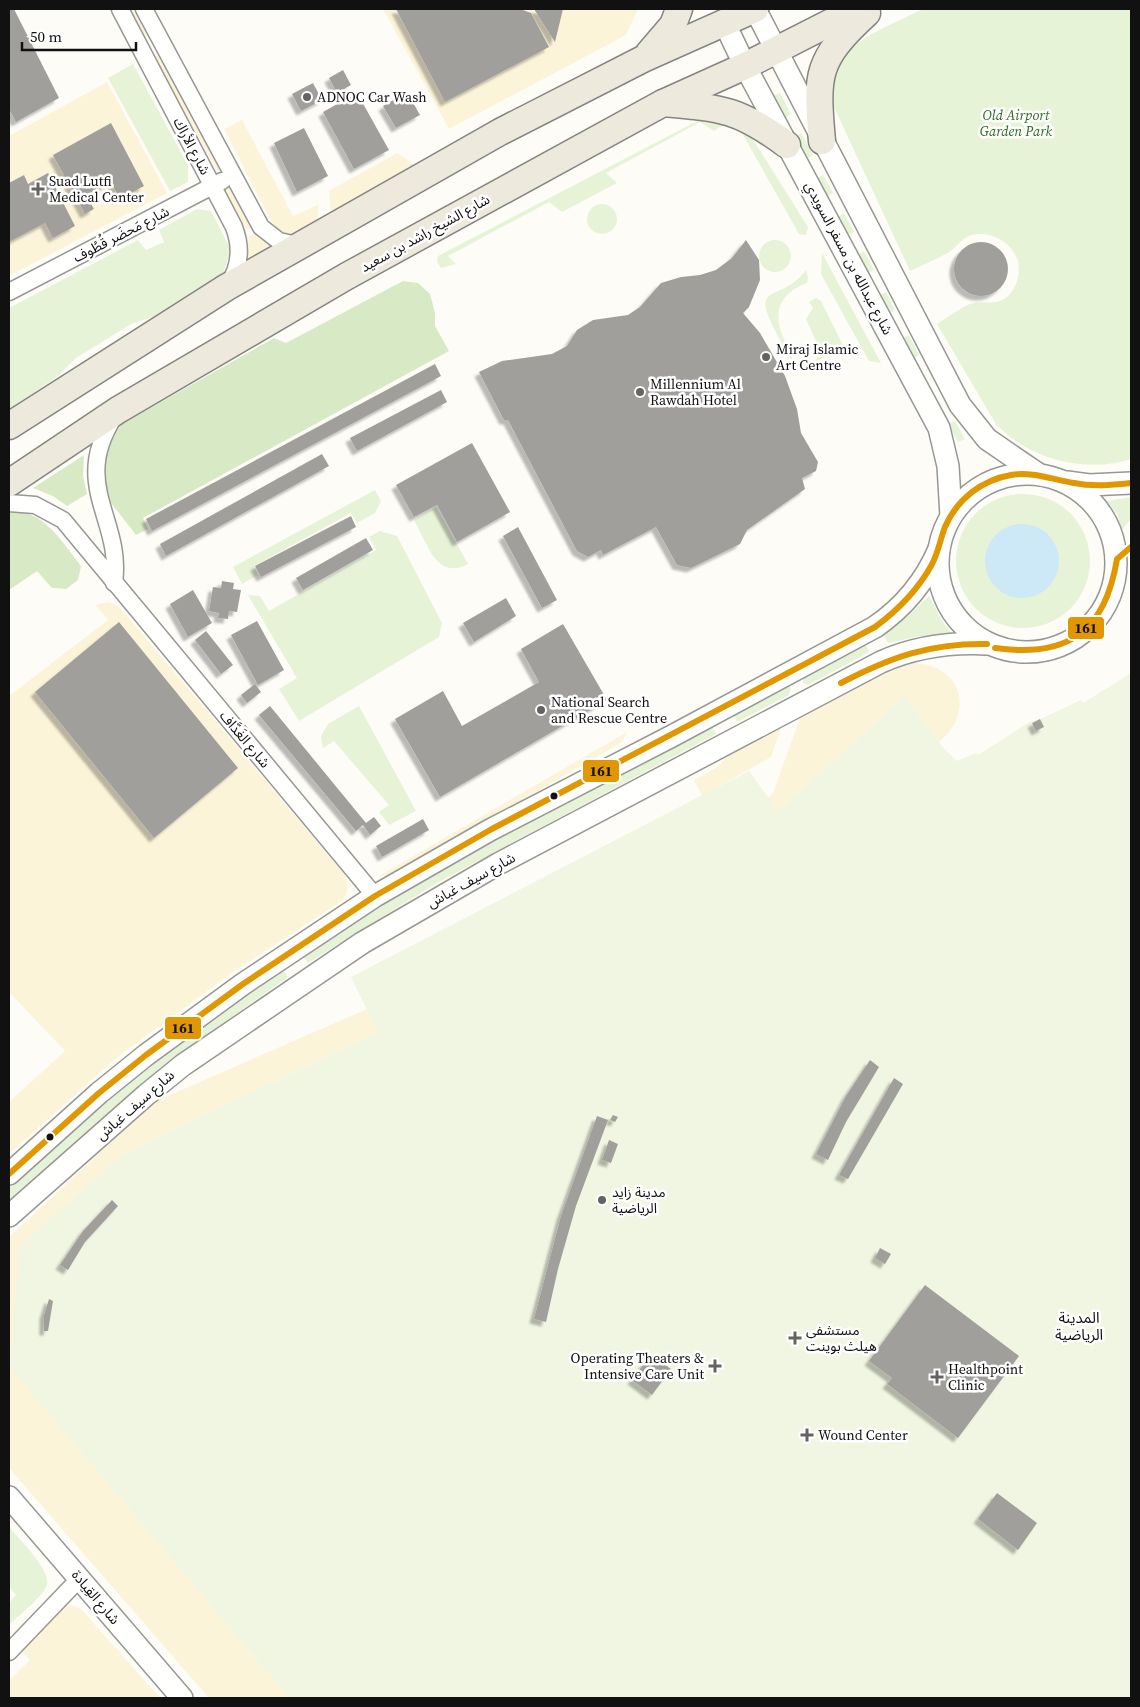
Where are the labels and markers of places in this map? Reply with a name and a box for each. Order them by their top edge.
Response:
place label: ADNOC Car Wash [317,87,427,107]
marker: ADNOC Car Wash [301,91,313,103]
place label: Suad Lutfi Medical Center [49,171,144,207]
marker: Suad Lutfi Medical Center [31,182,45,196]
place label: Miraj Islamic Art Centre [776,339,859,375]
marker: Miraj Islamic Art Centre [760,351,772,363]
place label: Millennium Al Rawdah Hotel [650,374,741,410]
marker: Millennium Al Rawdah Hotel [634,386,646,398]
place label: National Search and Rescue Centre [551,692,667,728]
marker: National Search and Rescue Centre [535,704,547,716]
unlabelled marker [549,791,559,801]
unlabelled marker [45,1132,55,1142]
place label: مدينة زايد الرياضية [612,1182,666,1218]
marker: مدينة زايد الرياضية [596,1194,608,1206]
place label: مستشفى هيلث بوينت [806,1320,877,1356]
marker: مستشفى هيلث بوينت [788,1331,802,1345]
place label: Operating Theaters & Intensive Care Unit [571,1348,704,1384]
marker: Operating Theaters & Intensive Care Unit [708,1359,722,1373]
place label: Healthpoint Clinic [948,1359,1023,1395]
marker: Healthpoint Clinic [930,1370,944,1384]
place label: Wound Center [818,1425,908,1445]
marker: Wound Center [800,1428,814,1442]

